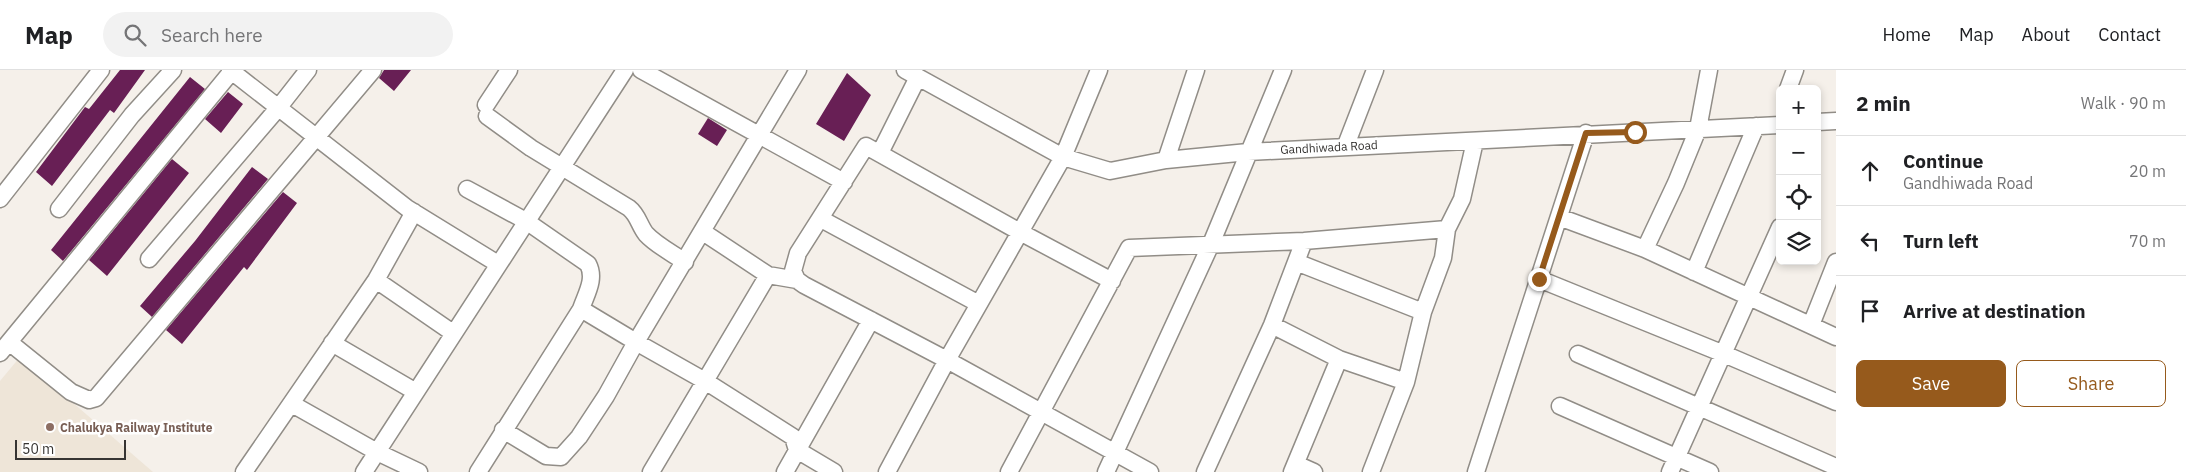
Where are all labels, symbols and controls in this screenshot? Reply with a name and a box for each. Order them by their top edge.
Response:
search box [103,12,453,57]
text: Map [25,19,73,51]
icon: search [121,21,149,49]
text: Search here [161,23,263,47]
text: Home [1883,23,1931,46]
text: Map [1959,23,1994,46]
text: About [2022,23,2070,46]
text: Contact [2098,23,2161,46]
map controls [1776,85,1821,265]
button: + [1776,85,1821,130]
text: 2 min [1856,89,1911,117]
text: Walk · 90 m [2081,93,2166,113]
route start [1624,121,1647,144]
button: − [1776,130,1821,175]
street label: Gandhiwada Road [1280,137,1378,157]
text: Continue [1903,149,1983,173]
icon: ahead [1856,157,1884,185]
text: 20 m [2129,161,2166,181]
text: Gandhiwada Road [1903,173,2033,193]
button: locate [1776,175,1821,220]
button: layers [1776,220,1821,265]
icon: left [1856,227,1884,255]
text: Turn left [1903,229,1979,253]
text: 70 m [2129,231,2166,251]
route end [1528,268,1551,291]
icon: arrive [1856,297,1884,325]
text: Arrive at destination [1903,299,2086,323]
button: Save [1856,360,2006,407]
button: Share [2016,360,2166,407]
place label: Chalukya Railway Institute [60,420,213,435]
marker: Chalukya Railway Institute [44,421,56,433]
scale bar [15,437,126,460]
text: 50 m [22,440,54,458]

